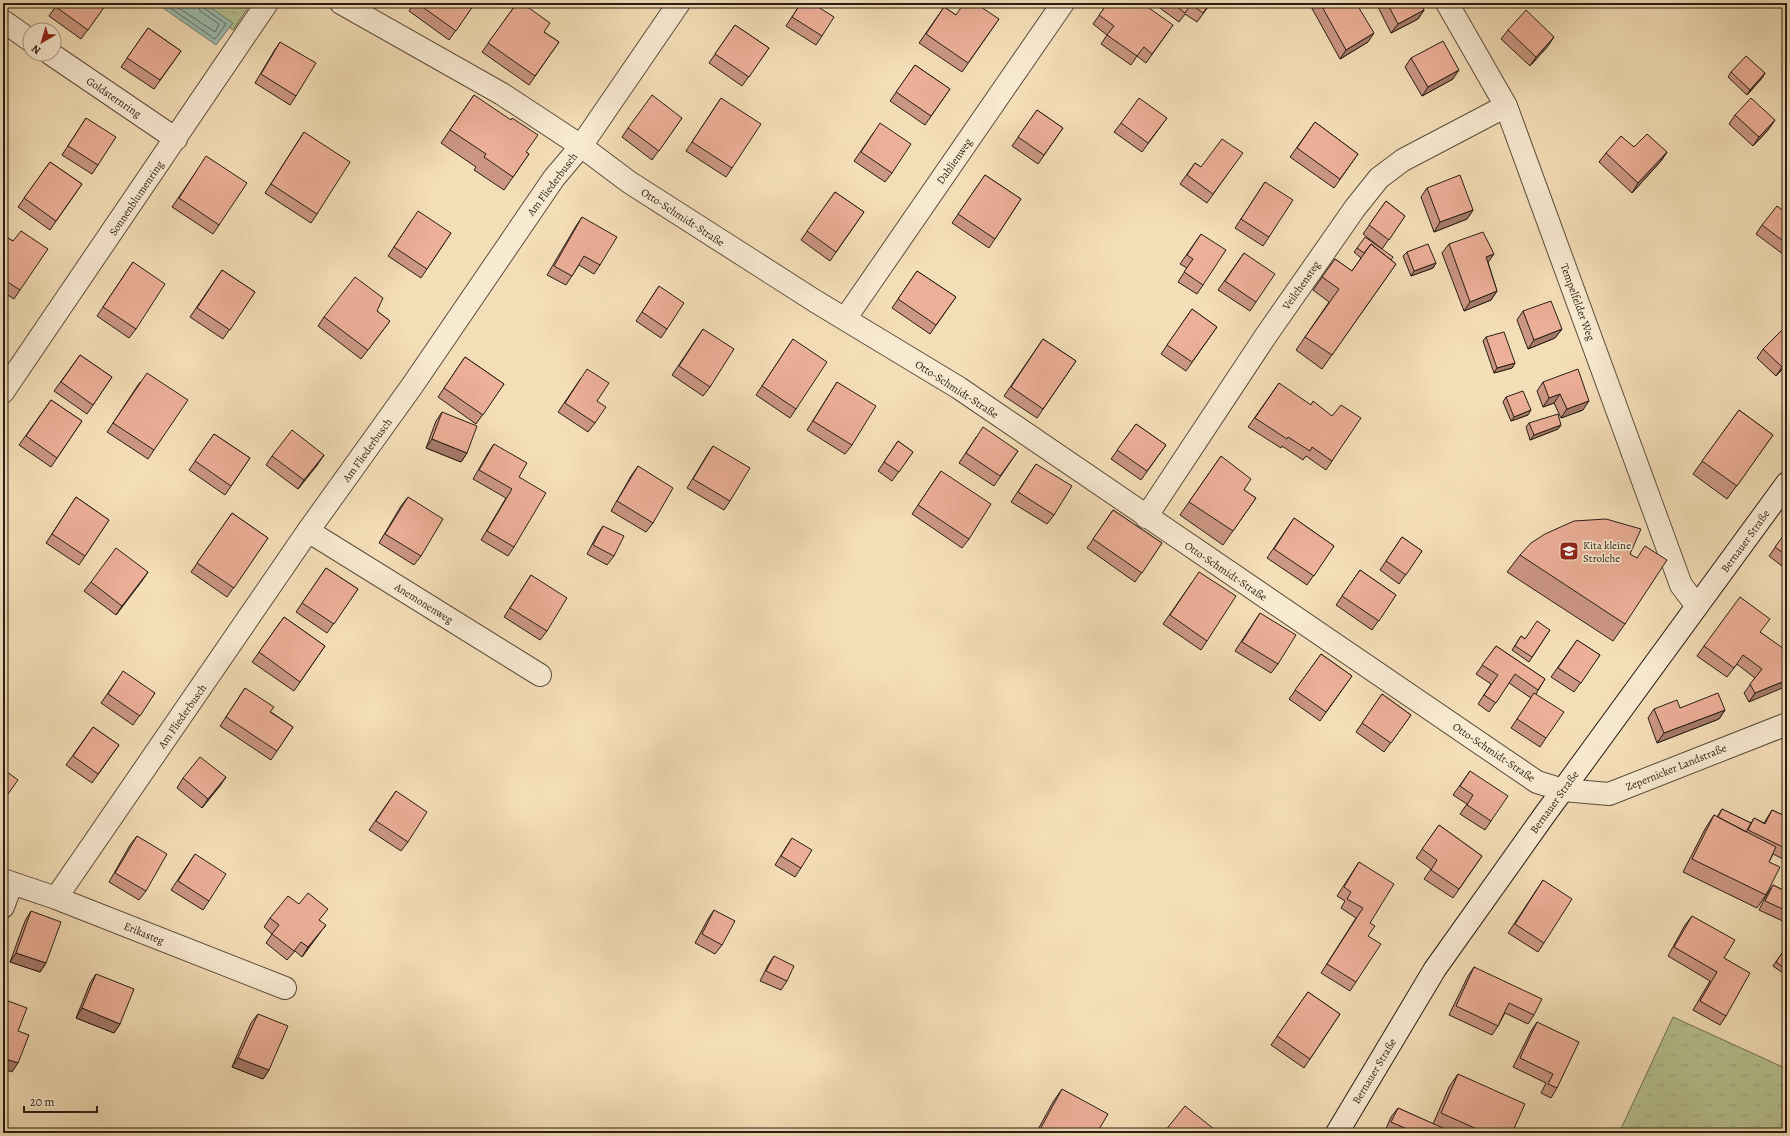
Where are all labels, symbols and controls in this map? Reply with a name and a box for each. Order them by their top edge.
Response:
north arrow [22,22,62,62]
text: N [28,41,44,58]
street label: Goldsternring [83,74,145,122]
street label: Dahlienweg [933,135,976,187]
street label: Am Fliederbusch [523,150,581,220]
street label: Sonnenblumenring [106,158,167,239]
street label: Otto-Schmidt-Straße [638,185,727,250]
street label: Veilchensteg [1278,257,1324,314]
street label: Tempelfelder Weg [1557,262,1599,343]
street label: Otto-Schmidt-Straße [912,357,1001,422]
street label: Am Fliederbusch [339,415,396,486]
street label: Bernauer Straße [1718,507,1773,576]
street label: Otto-Schmidt-Straße [1181,538,1270,605]
place label: Kita kleine Strolche [1583,538,1631,566]
school or university icon: Kita kleine Strolche [1558,540,1580,562]
street label: Anemonenweg [391,579,456,628]
street label: Am Fliederbusch [154,681,210,752]
street label: Otto-Schmidt-Straße [1449,719,1538,786]
street label: Zepernicker Landstraße [1623,740,1729,795]
street label: Bernauer Straße [1527,768,1582,837]
street label: Erikasteg [121,919,167,949]
street label: Bernauer Straße [1349,1036,1400,1107]
scale bar [24,1088,97,1114]
text: 20 m [30,1094,54,1110]

